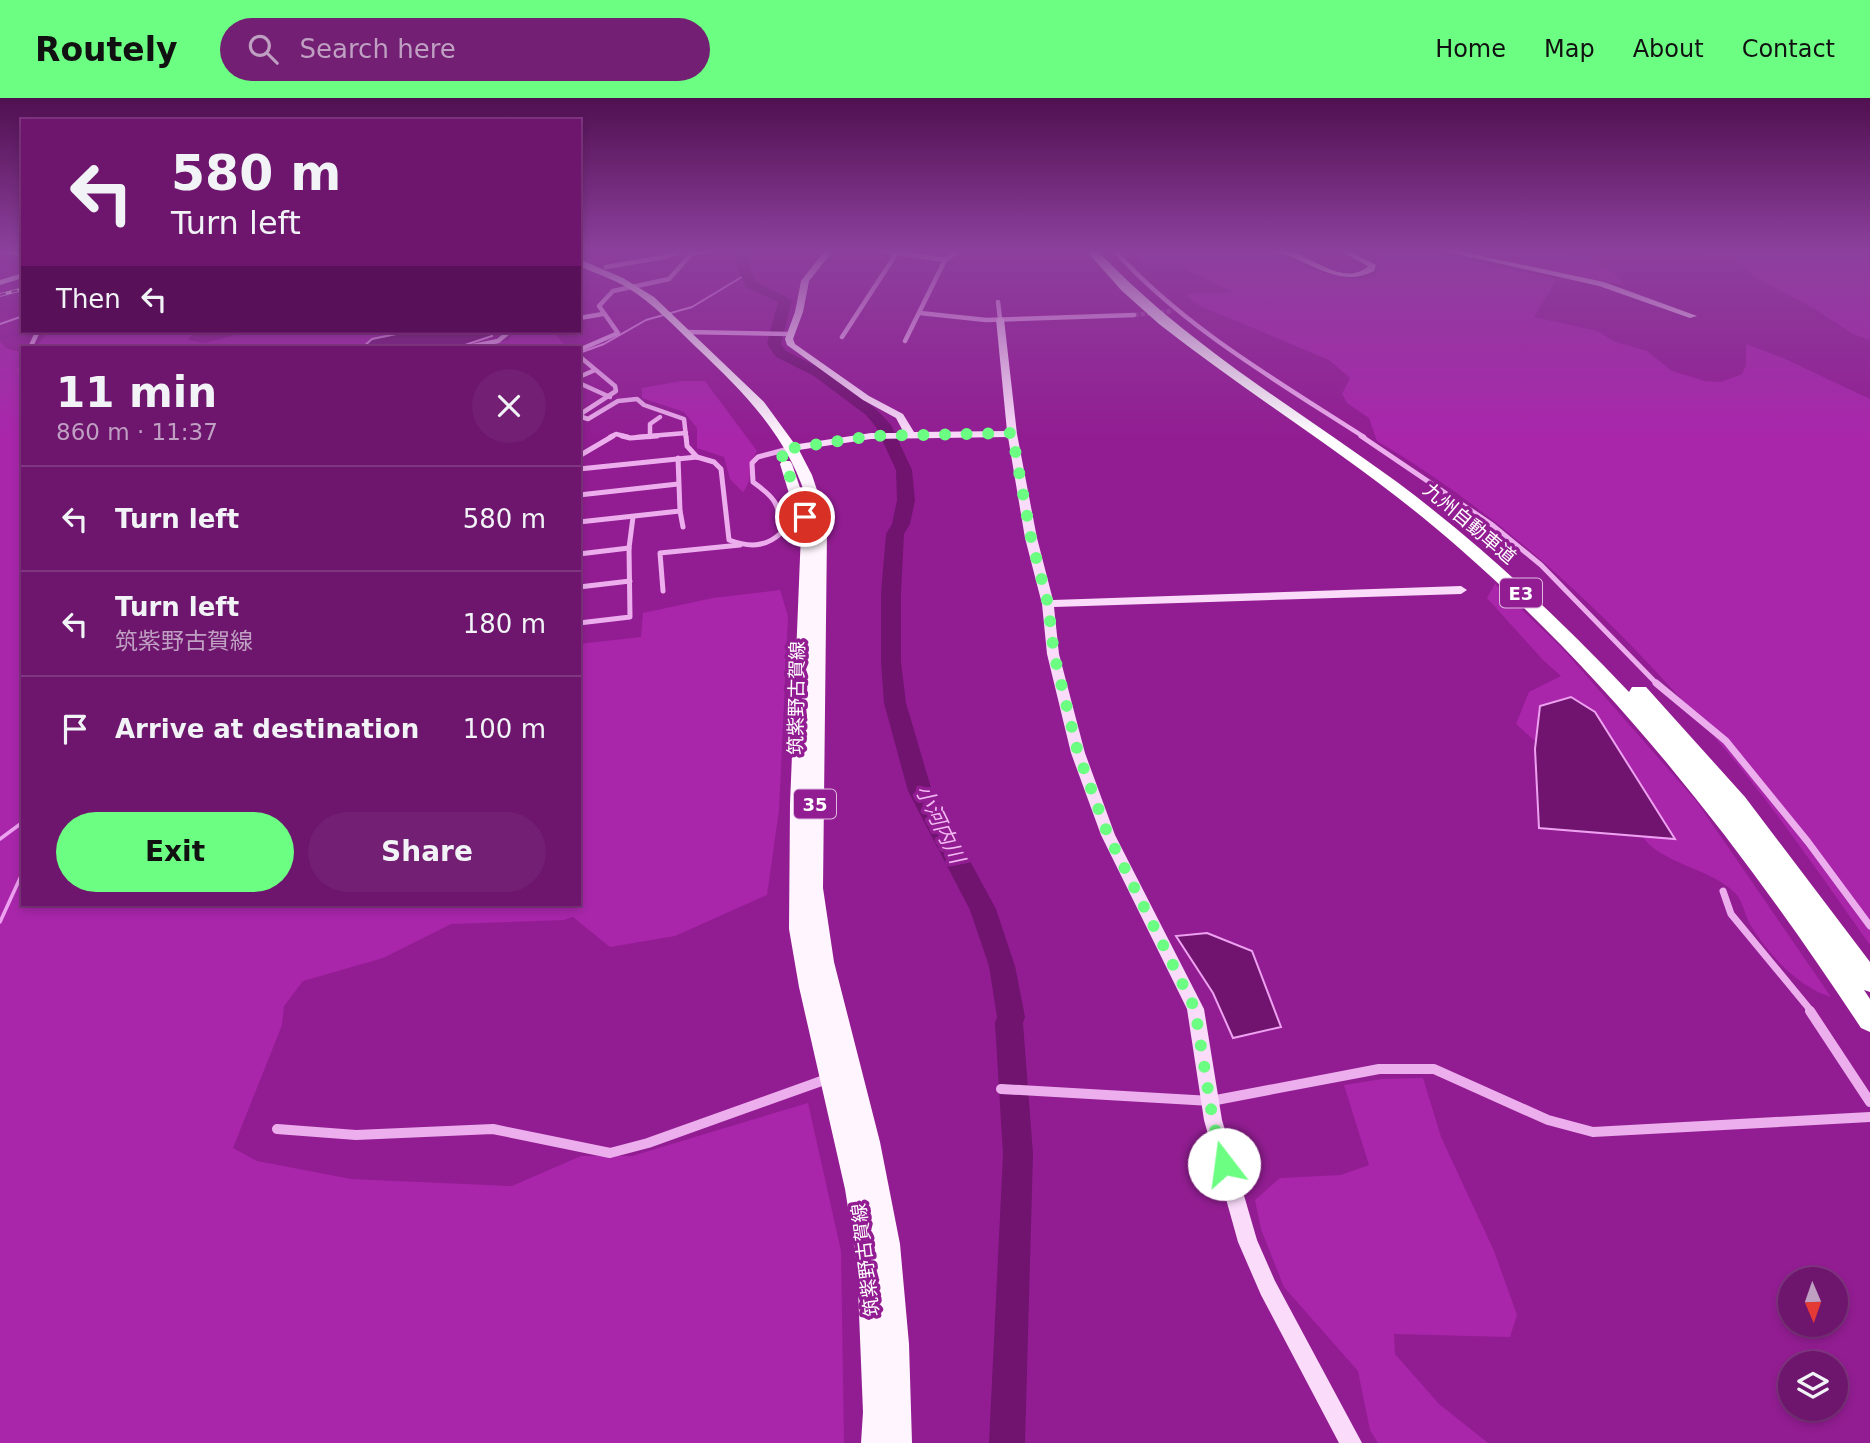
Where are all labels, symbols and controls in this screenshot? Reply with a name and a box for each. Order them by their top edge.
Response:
search box [220,18,710,81]
text: Routely [35,30,178,69]
icon: search [244,30,282,68]
text: Search here [300,34,456,64]
text: Home [1435,35,1506,63]
text: Map [1544,35,1595,63]
text: About [1633,35,1704,63]
text: Contact [1742,35,1835,63]
text: 580 m [171,145,341,202]
icon: left [56,147,147,238]
text: Turn left [171,204,301,242]
icon: left [135,280,173,318]
text: Then [56,284,121,314]
text: 11 min [56,368,217,417]
button: close [472,369,546,443]
text: 860 m · 11:37 [56,419,218,445]
street label: 九州自動車道 [1419,478,1521,568]
pin [775,487,835,547]
icon: arrive [786,498,824,536]
icon: left [56,500,94,538]
text: Turn left [115,504,239,534]
text: 580 m [463,504,546,534]
road number: E3 [1500,578,1542,607]
text: Turn left [115,592,239,622]
icon: left [56,605,94,643]
text: 180 m [463,609,546,639]
text: 筑紫野古賀線 [115,628,253,654]
street label: 筑紫野古賀線 [784,641,808,755]
icon: arrive [56,710,94,748]
text: Arrive at destination [115,714,419,744]
text: 100 m [463,714,546,744]
water label: 小河内川 [911,781,970,869]
road number: 35 [794,790,836,818]
button: Exit [56,812,294,892]
button: Share [308,812,546,892]
position arrow [1187,1127,1261,1201]
street label: 筑紫野古賀線 [847,1202,883,1318]
north arrow [1778,1267,1848,1337]
map controls [1778,1267,1848,1421]
button: layers [1778,1351,1848,1421]

